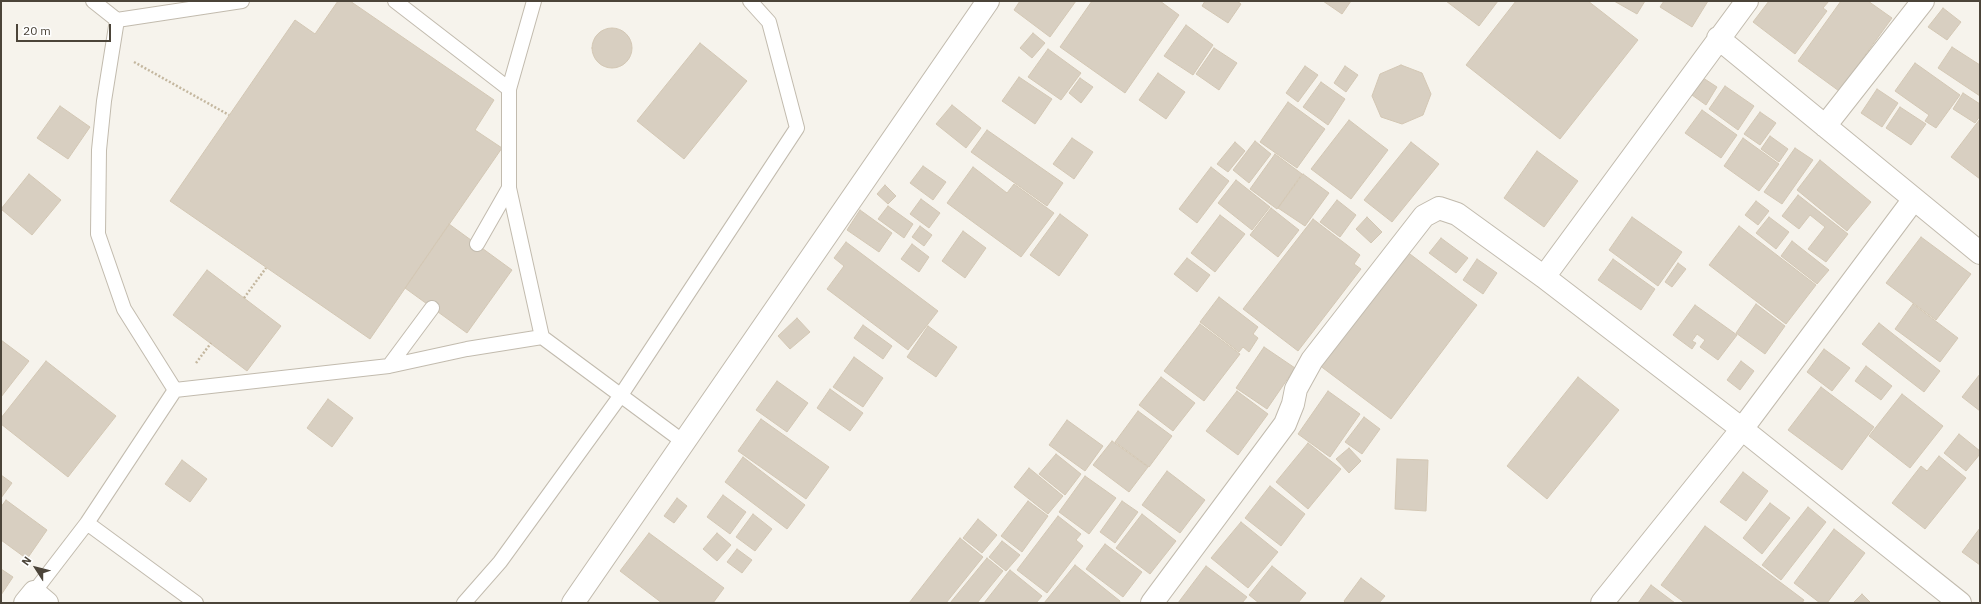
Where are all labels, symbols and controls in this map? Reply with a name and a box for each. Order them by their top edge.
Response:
scale bar [18,16,113,42]
text: 20 m [23,23,51,38]
north arrow [16,548,56,588]
text: N [18,554,34,568]

